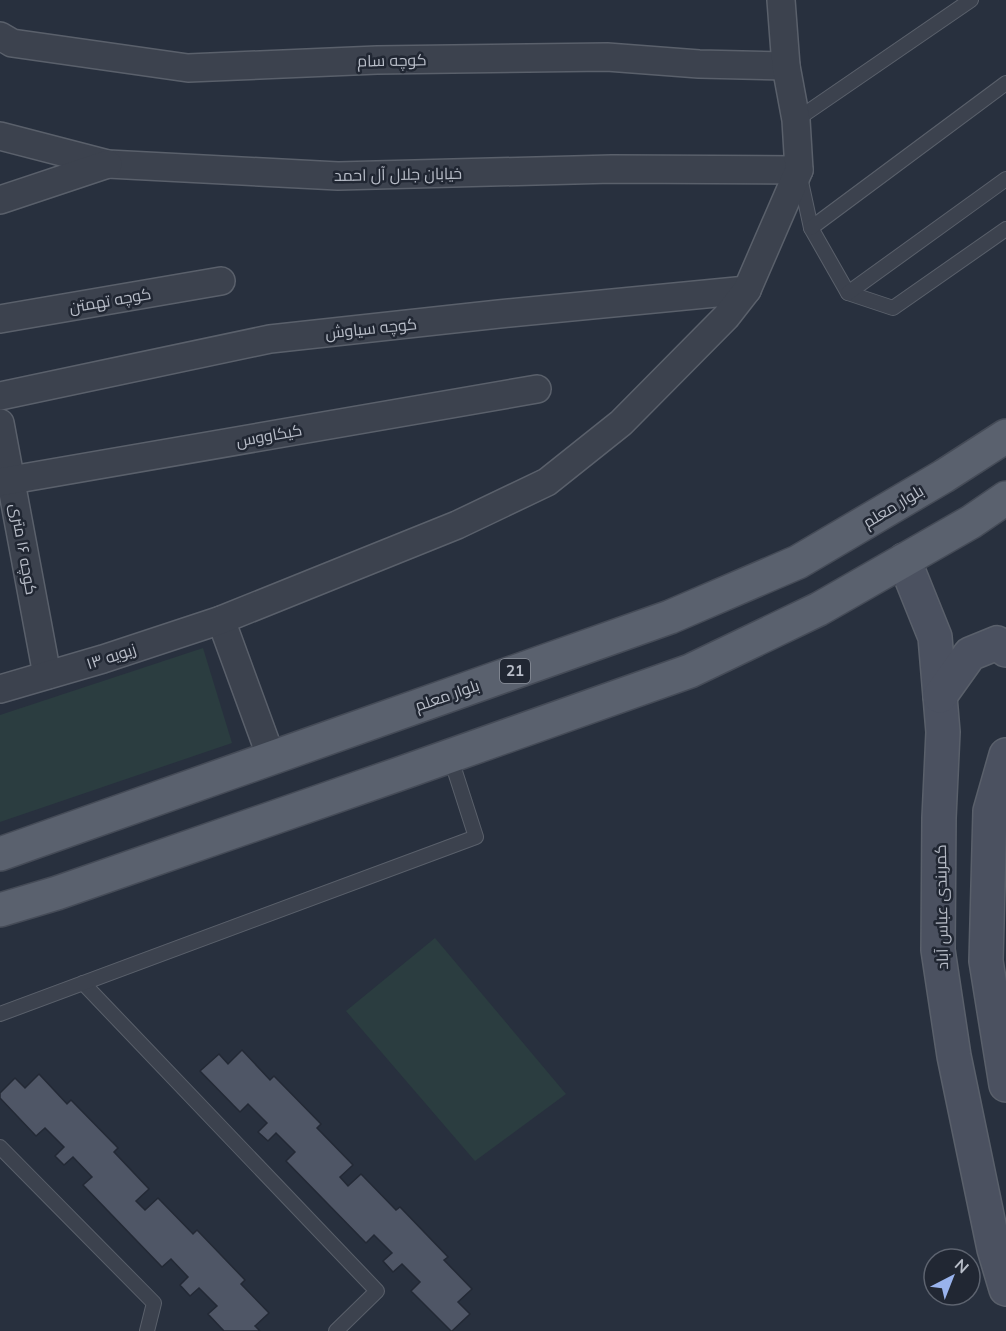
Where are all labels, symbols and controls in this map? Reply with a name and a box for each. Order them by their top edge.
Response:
street label: کوچه سام [357,49,427,73]
street label: خیابان جلال آل احمد [334,163,462,186]
street label: کوچه تهمتن [67,283,153,319]
street label: کوچه سیاوش [324,313,418,345]
street label: کیکاووس [234,419,304,452]
street label: بلوار معلم [859,480,928,534]
street label: کوچه ۱۶ متری [4,502,42,597]
street label: زیویه ۱۳ [84,639,138,673]
road number: 21 [500,659,530,683]
street label: بلوار معلم [412,675,483,717]
street label: کمربندی عباس آباد [930,844,953,970]
north arrow [922,1247,982,1307]
text: N [951,1254,973,1277]

